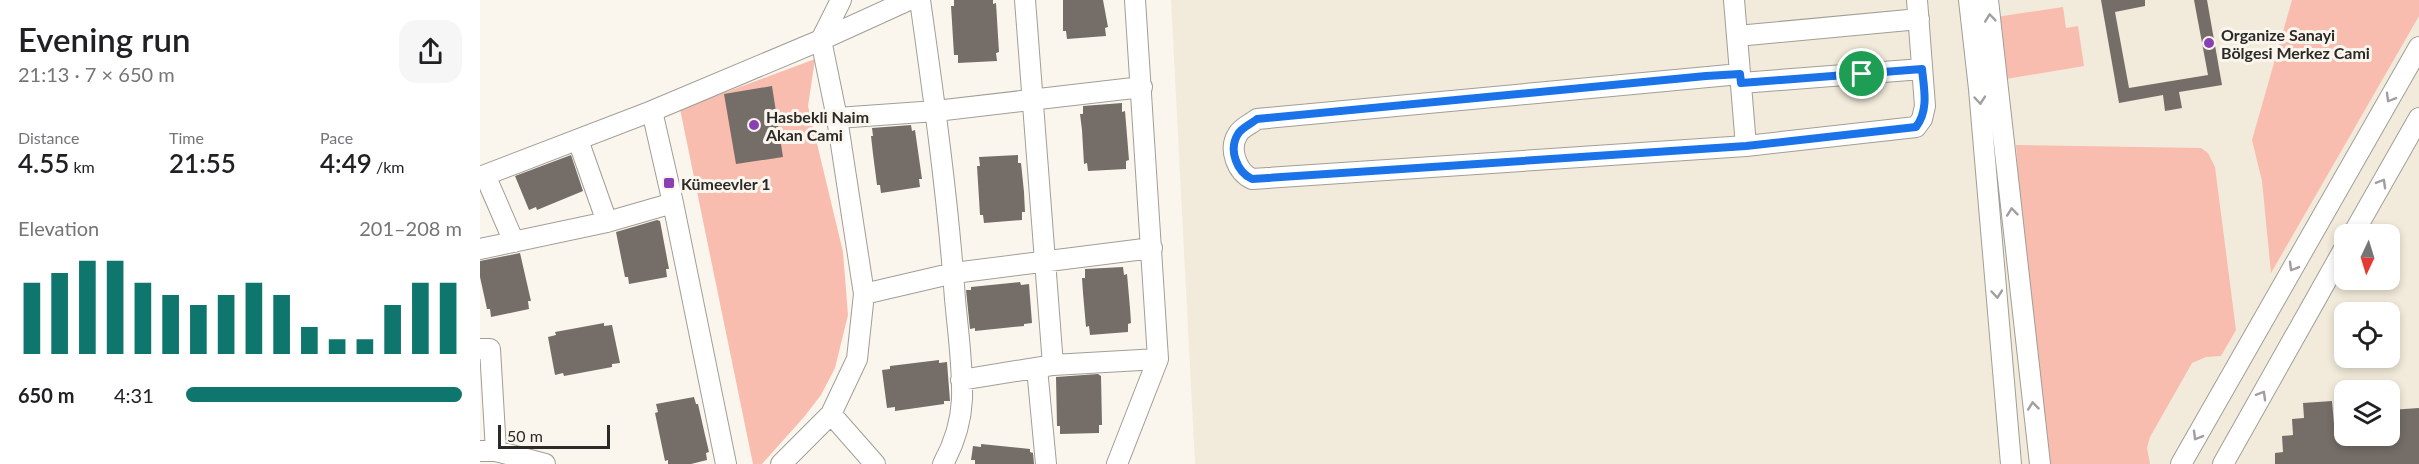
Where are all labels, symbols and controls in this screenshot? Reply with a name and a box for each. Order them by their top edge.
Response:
one-way arrow [1984,14,1997,23]
text: Evening run [18,19,191,59]
button: share [399,20,462,83]
place label: Organize Sanayi Bölgesi Merkez Cami [2221,25,2370,62]
marker: Organize Sanayi Bölgesi Merkez Cami [2202,36,2216,50]
pin [1836,48,1887,99]
icon: arrive [1845,57,1878,90]
text: 21:13 · 7 × 650 m [18,62,175,86]
one-way arrow [2386,91,2397,102]
one-way arrow [1973,95,1986,104]
place label: Hasbekli Naim Akan Cami [765,107,869,144]
marker: Hasbekli Naim Akan Cami [747,118,761,132]
text: Distance [18,128,79,147]
text: Time [169,128,204,147]
text: Pace [320,128,353,147]
text: 4.55 [18,147,69,179]
text: 21:55 [169,147,236,179]
text: 4:49 [320,147,372,179]
text: km [69,157,95,176]
text: /km [372,157,404,176]
place label: Kümeevler 1 [681,174,771,193]
marker: Kümeevler 1 [662,176,676,190]
one-way arrow [2375,179,2386,189]
one-way arrow [2006,207,2019,217]
text: Elevation [18,216,99,240]
text: 201–208 m [359,216,462,240]
north arrow [2334,224,2400,290]
map controls [2334,224,2400,446]
one-way arrow [2289,261,2301,271]
one-way arrow [1990,290,2003,299]
button: locate [2334,302,2400,368]
button: layers [2334,380,2400,446]
text: 650 m [18,383,74,407]
text: 4:31 [114,383,154,407]
one-way arrow [2255,391,2266,401]
one-way arrow [2027,401,2040,410]
scale bar [498,422,610,450]
text: 50 m [507,426,543,445]
one-way arrow [2193,430,2204,440]

